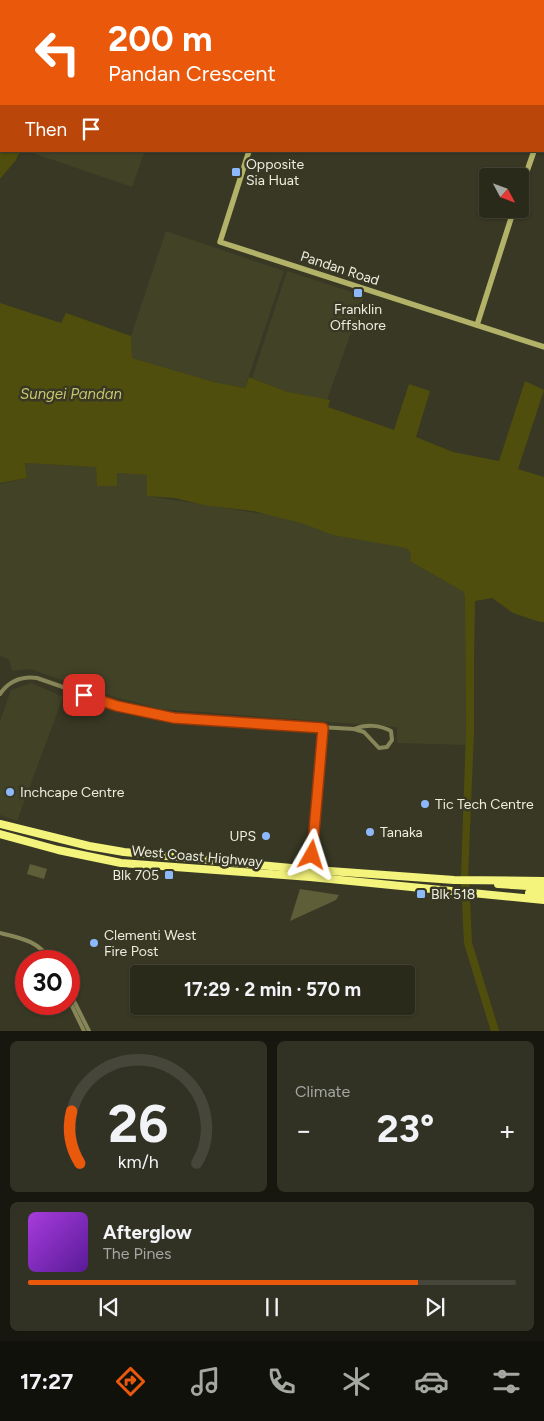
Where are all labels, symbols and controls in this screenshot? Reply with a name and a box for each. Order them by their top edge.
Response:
text: 200 m [108,18,212,60]
icon: left [25,20,90,85]
text: Pandan Crescent [108,60,276,87]
icon: arrive [77,115,105,143]
text: Then [25,118,67,141]
place label: Opposite Sia Huat [246,156,305,189]
marker: Opposite Sia Huat [230,166,242,178]
north arrow [479,168,529,218]
map controls [479,168,529,218]
street label: Pandan Road [298,248,381,289]
marker: Franklin Offshore [352,287,364,299]
place label: Franklin Offshore [330,301,386,334]
water label: Sungei Pandan [20,385,122,403]
pin [63,674,105,716]
icon: arrive [70,681,98,709]
place label: Inchcape Centre [20,784,125,801]
marker: Inchcape Centre [4,786,16,798]
place label: Tic Tech Centre [435,796,534,813]
marker: Tic Tech Centre [419,798,431,810]
place label: Tanaka [380,824,423,841]
marker: Tanaka [364,826,376,838]
place label: UPS [229,828,256,845]
position arrow [285,828,337,880]
marker: UPS [260,830,272,842]
street label: West Coast Highway [131,842,264,871]
place label: Blk 705 [113,867,159,884]
marker: Blk 705 [163,869,175,881]
place label: Blk 518 [431,886,475,903]
marker: Blk 518 [415,888,427,900]
place label: Clementi West Fire Post [104,927,197,960]
marker: Clementi West Fire Post [88,937,100,949]
speed limit sign: 30 [15,950,80,1015]
text: 17:29 · 2 min · 570 m [184,978,361,1001]
text: Climate [295,1082,350,1101]
text: 26 [108,1093,169,1155]
text: 23° [377,1106,434,1152]
text: − [295,1113,312,1147]
text: + [499,1113,516,1147]
text: km/h [118,1151,159,1172]
text: Afterglow [103,1221,192,1244]
text: The Pines [103,1244,172,1263]
icon: previous [95,1293,123,1321]
icon: pause [258,1293,286,1321]
icon: next [421,1293,449,1321]
icon: directions [113,1364,148,1399]
icon: music [188,1364,223,1399]
icon: phone [264,1364,299,1399]
icon: climate [339,1364,374,1399]
icon: car [414,1364,449,1399]
icon: filters [489,1364,524,1399]
text: 17:27 [20,1368,73,1395]

